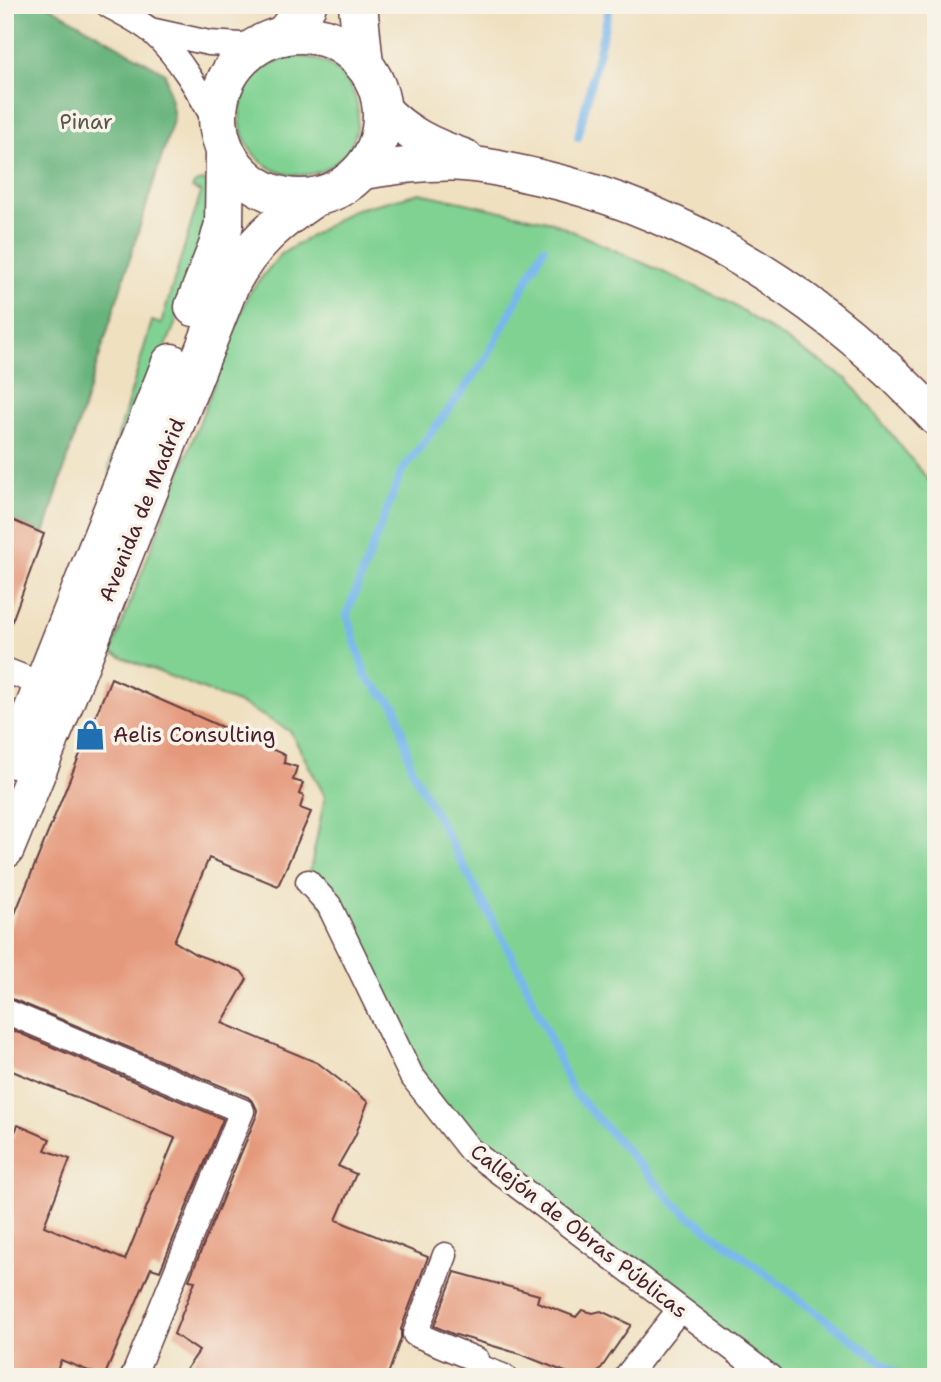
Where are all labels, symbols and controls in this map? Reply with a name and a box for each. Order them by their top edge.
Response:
park label: Pinar [59,108,113,136]
street label: Avenida de Madrid [92,414,192,606]
shop icon: Aelis Consulting [73,718,107,752]
place label: Aelis Consulting [113,721,275,749]
street label: Callejón de Obras Públicas [465,1137,693,1325]

